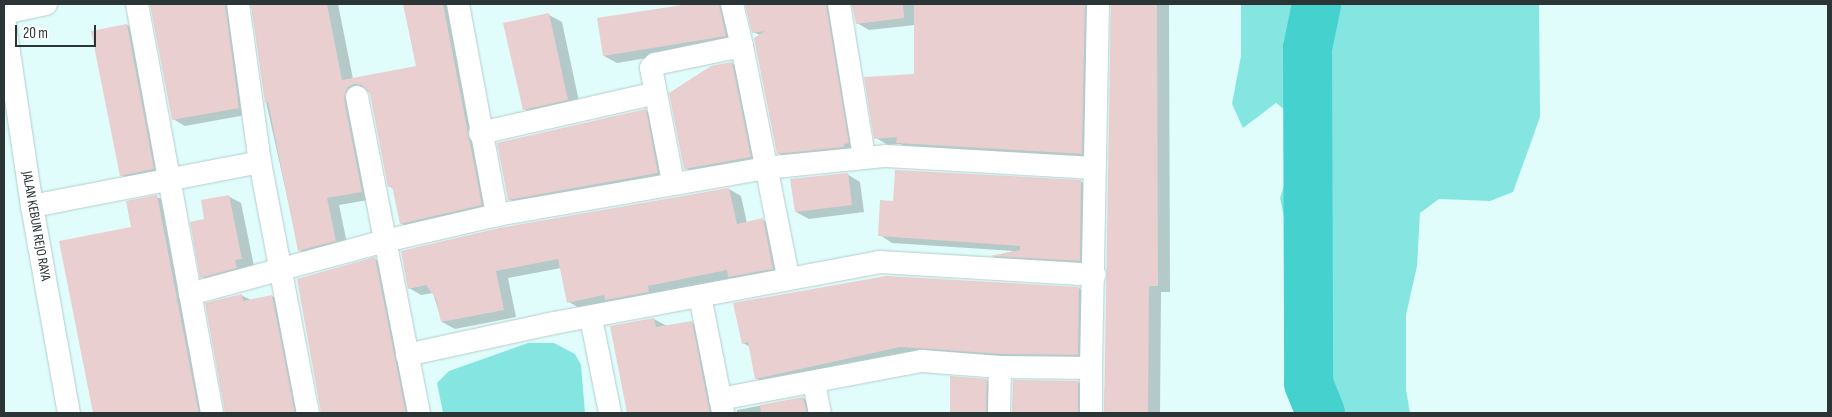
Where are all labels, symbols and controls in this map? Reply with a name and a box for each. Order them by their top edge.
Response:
scale bar [18,15,99,47]
text: 20 m [23,24,48,43]
street label: JALAN KEBUN REJO RAYA [18,170,54,282]

